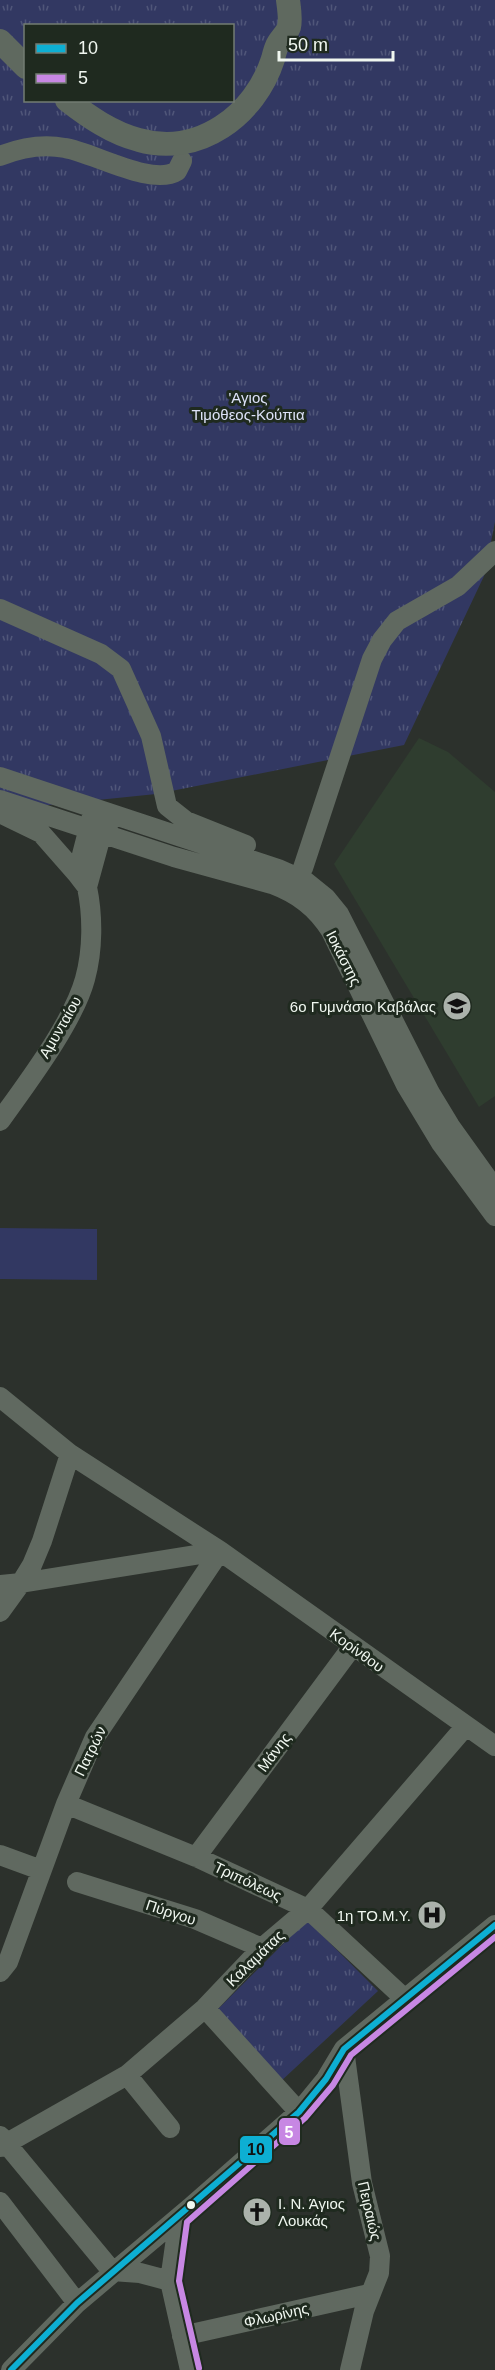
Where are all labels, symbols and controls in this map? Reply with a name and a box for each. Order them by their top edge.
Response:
legend [24,24,234,102]
scale bar [279,24,393,62]
text: 50 m [288,35,328,55]
text: 10 [78,38,98,58]
text: 5 [78,68,88,88]
park label: 'Αγιος Τιμόθεος-Κούπια [191,389,305,423]
street label: Ιοκάστης [323,928,365,988]
school or university icon: 6ο Γυμνάσιο Καβάλας [441,990,473,1022]
street label: Αμυνταίου [35,993,85,1061]
place label: 6ο Γυμνάσιο Καβάλας [290,998,436,1015]
street label: Κορίνθου [327,1625,387,1675]
street label: Πατρών [71,1723,109,1779]
street label: Μάνης [254,1729,294,1775]
street label: Τριπόλεως [212,1858,284,1904]
street label: Πύργου [144,1896,198,1928]
hospital icon: 1η ΤΟ.Μ.Υ. [416,1899,448,1931]
place label: 1η ΤΟ.Μ.Υ. [337,1907,411,1924]
street label: Καλαμάτας [223,1926,287,1990]
line badge: 5 [278,2117,301,2146]
text: 5 [285,2124,294,2141]
line badge: 10 [239,2135,273,2164]
text: 10 [247,2141,265,2158]
street label: Πειραιώς [355,2180,385,2242]
place label: Ι. Ν. Άγιος Λουκάς [278,2195,345,2229]
church icon: Ι. Ν. Άγιος Λουκάς [241,2196,273,2228]
unlabelled marker [185,2199,197,2211]
street label: Φλωρίνης [242,2299,310,2331]

